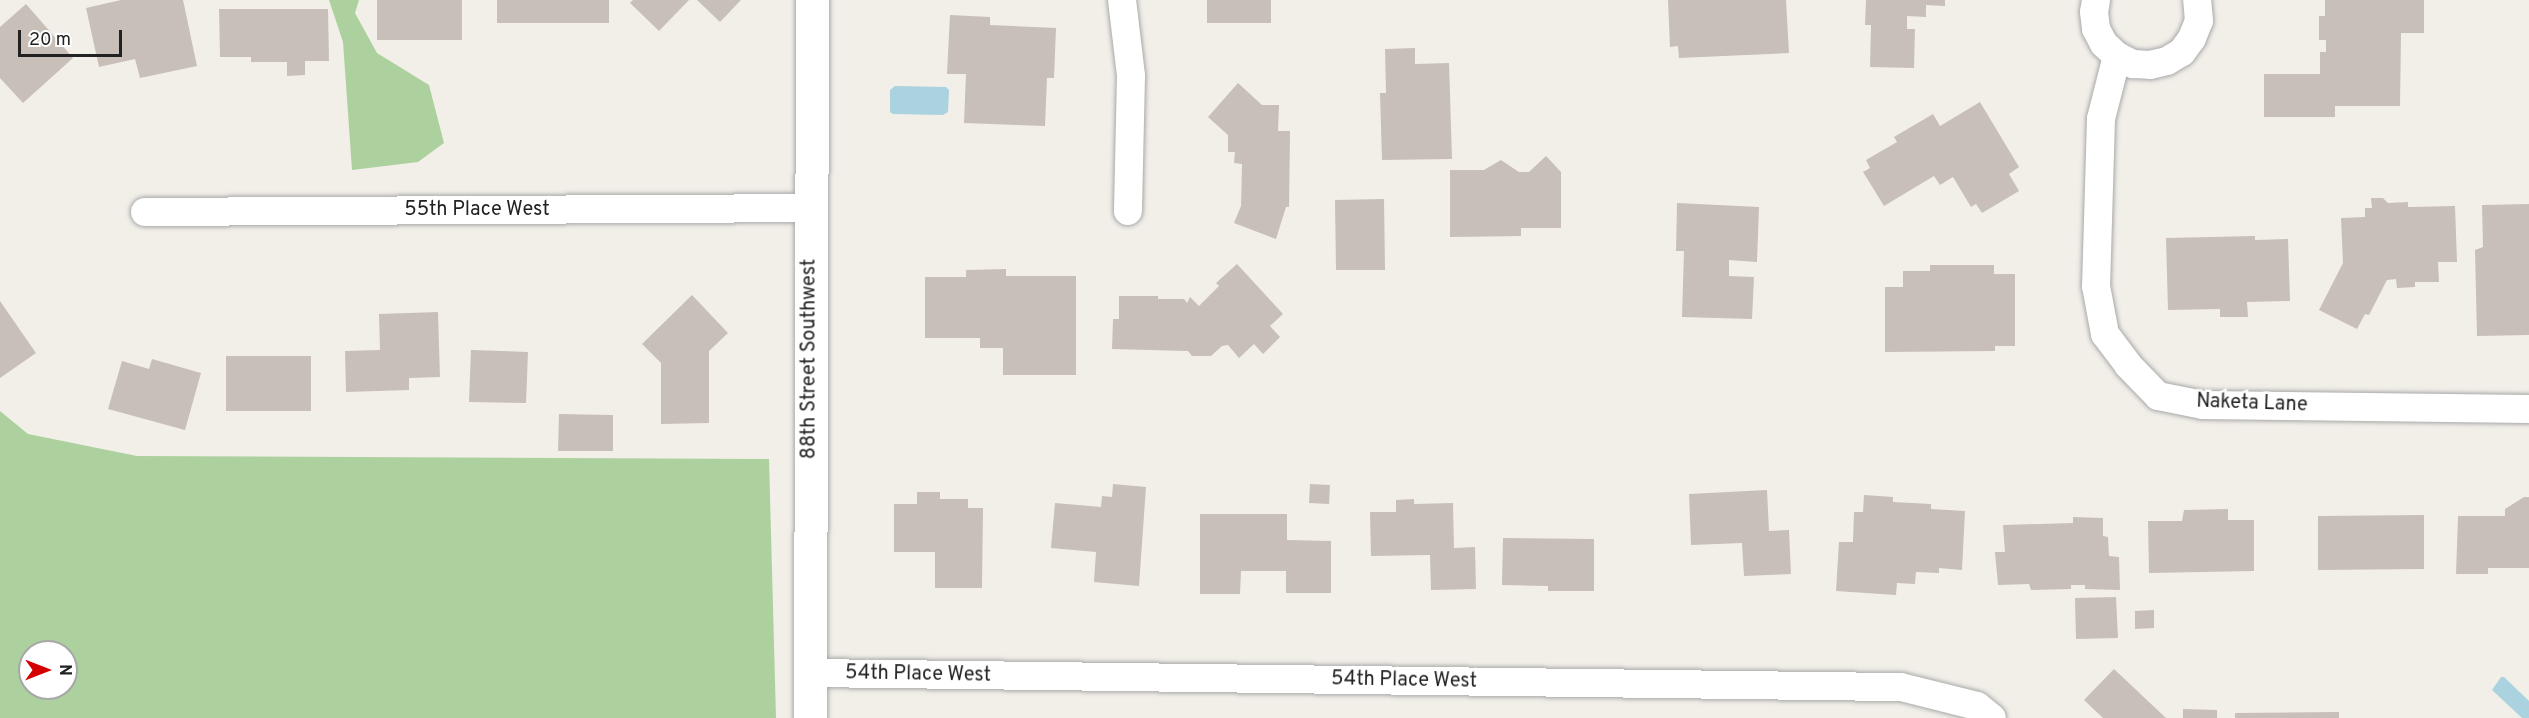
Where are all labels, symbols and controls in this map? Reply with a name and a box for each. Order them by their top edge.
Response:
scale bar [21,18,124,56]
text: 20 m [29,29,71,52]
street label: 55th Place West [404,198,550,222]
street label: 88th Street Southwest [798,259,822,459]
street label: Naketa Lane [2196,390,2308,418]
north arrow [18,640,78,700]
street label: 54th Place West [845,662,991,688]
text: N [54,664,74,676]
street label: 54th Place West [1331,668,1477,694]

